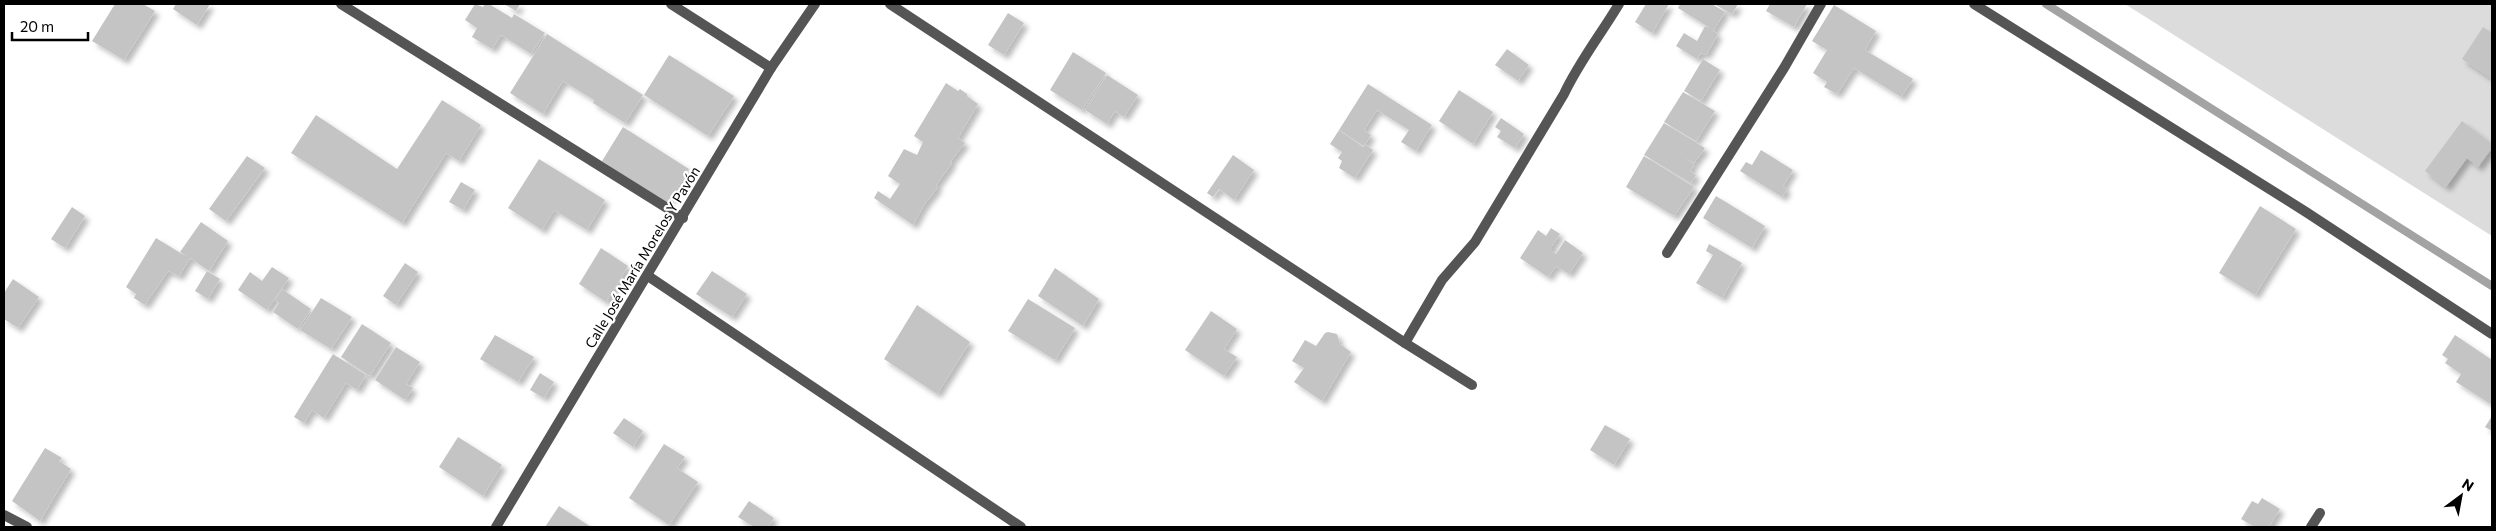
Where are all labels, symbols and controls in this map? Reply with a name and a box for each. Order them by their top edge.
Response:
scale bar [12,10,89,42]
text: 20 m [20,17,54,35]
street label: Calle José María Morelos Y Pavón [581,163,703,351]
north arrow [2436,471,2486,521]
text: N [2459,475,2477,495]

